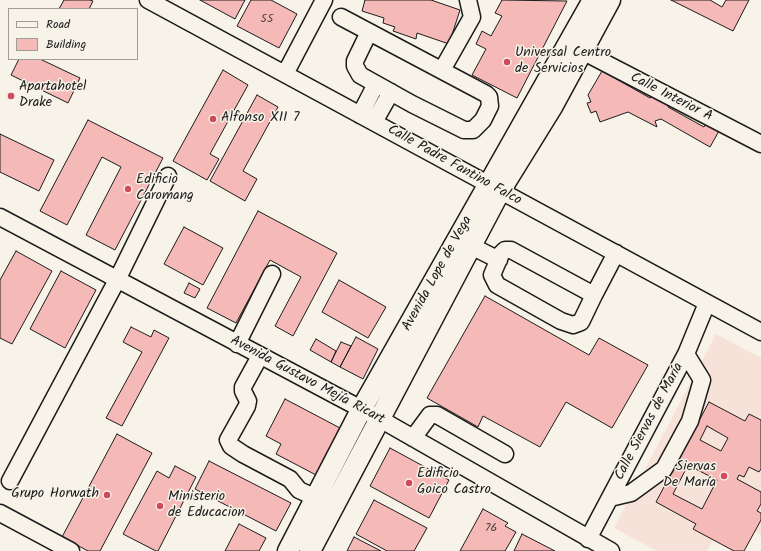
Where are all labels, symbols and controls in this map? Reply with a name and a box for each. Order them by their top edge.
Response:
legend [8,8,138,60]
house number: 55 [261,13,273,27]
text: Road [46,15,70,34]
text: Building [46,35,86,54]
place label: Universal Centro de Servicios [515,46,611,78]
marker: Universal Centro de Servicios [502,57,512,67]
street label: Calle Interior A [627,70,715,126]
place label: Apartahotel Drake [19,80,86,112]
marker: Apartahotel Drake [6,91,16,101]
place label: Alfonso XII 7 [221,111,299,127]
marker: Alfonso XII 7 [208,114,218,124]
street label: Calle Padre Fantino Falco [384,122,524,210]
place label: Edificio Caromang [136,173,194,206]
marker: Edificio Caromang [123,184,133,194]
street label: Avenida Lope de Vega [399,213,477,335]
street label: Avenida Gustavo Mejía Ricart [227,333,387,429]
street label: Calle Siervas de María [612,360,688,484]
place label: Siervas De María [663,460,716,492]
place label: Edificio Goico Castro [417,467,491,500]
marker: Siervas De María [719,471,729,481]
marker: Edificio Goico Castro [404,478,414,488]
place label: Grupo Horwath [11,487,99,503]
marker: Grupo Horwath [102,490,112,500]
place label: Ministerio de Educacion [168,490,245,522]
marker: Ministerio de Educacion [155,501,165,511]
house number: 76 [485,522,497,536]

